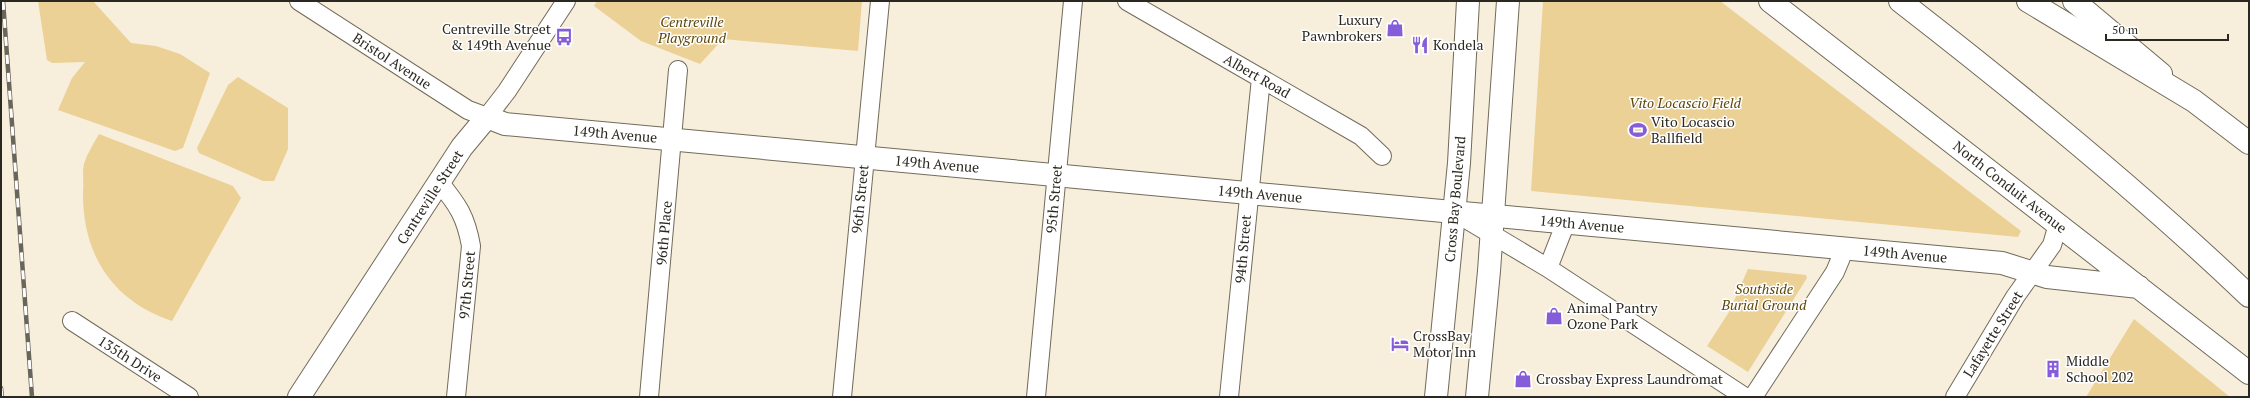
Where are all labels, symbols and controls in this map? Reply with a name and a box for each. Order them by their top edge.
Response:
place label: Luxury Pawnbrokers [1302,10,1383,45]
park label: Centreville Playground [657,12,726,47]
scale bar [2106,16,2228,42]
shop icon: Luxury Pawnbrokers [1385,18,1405,38]
place label: Centreville Street & 149th Avenue [442,19,552,54]
text: 50 m [2112,22,2139,37]
bus stop icon: Centreville Street & 149th Avenue [554,27,574,47]
street label: Bristol Avenue [349,28,435,93]
restaurant icon: Kondela [1410,35,1430,55]
place label: Kondela [1433,35,1484,54]
street label: Albert Road [1221,49,1294,102]
park label: Vito Locascio Field [1629,93,1742,112]
place label: Vito Locascio Ballfield [1651,112,1735,147]
street label: 149th Avenue [572,120,658,147]
sports icon: Vito Locascio Ballfield [1628,120,1648,140]
street label: Cross Bay Boulevard [1440,135,1469,263]
street label: North Conduit Avenue [1950,136,2071,237]
street label: Centreville Street [392,145,468,248]
street label: 149th Avenue [894,150,980,177]
street label: 96th Street [846,163,873,234]
street label: 95th Street [1041,163,1066,234]
street label: 149th Avenue [1217,180,1303,207]
street label: 96th Place [651,200,676,266]
street label: 149th Avenue [1539,210,1625,237]
street label: 94th Street [1230,213,1255,284]
street label: 149th Avenue [1862,240,1948,267]
street label: 97th Street [454,249,479,320]
park label: Southside Burial Ground [1721,279,1807,314]
street label: Lafayette Street [1958,286,2027,381]
place label: Animal Pantry Ozone Park [1567,298,1658,333]
shop icon: Animal Pantry Ozone Park [1544,306,1564,326]
place label: CrossBay Motor Inn [1413,326,1477,361]
street label: 135th Drive [95,331,166,386]
hotel icon: CrossBay Motor Inn [1390,334,1410,354]
place label: Middle School 202 [2066,351,2134,386]
building icon: Middle School 202 [2043,359,2063,379]
shop icon: Crossbay Express Laundromat [1513,369,1533,389]
place label: Crossbay Express Laundromat [1536,369,1724,388]

